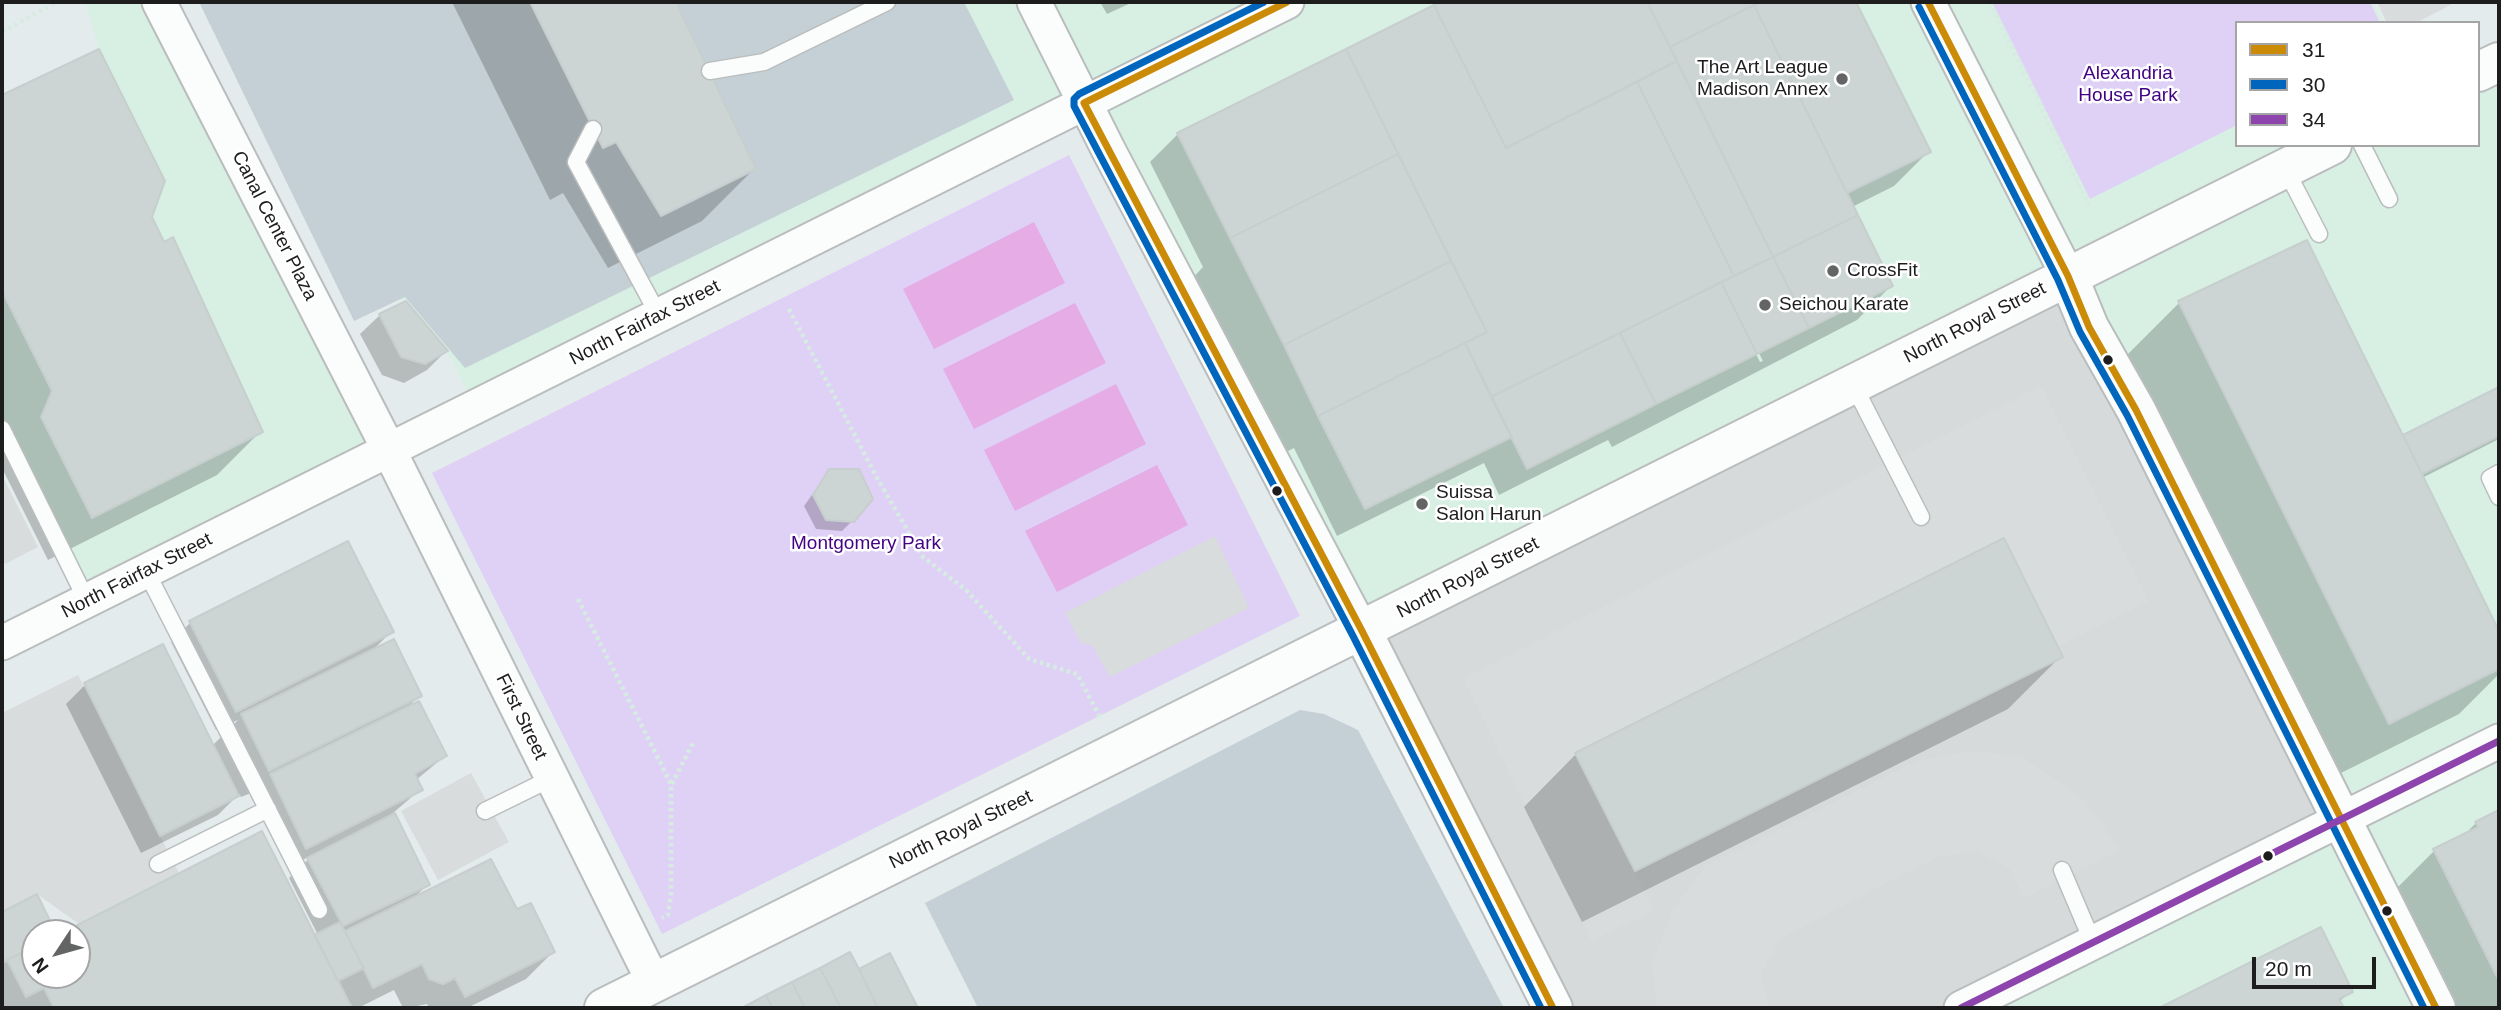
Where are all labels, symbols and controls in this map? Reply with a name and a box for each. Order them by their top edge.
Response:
legend [2235,21,2480,147]
text: 31 [2302,38,2325,61]
place label: The Art League Madison Annex [1697,57,1828,101]
park label: Alexandria House Park [2078,63,2178,107]
marker: The Art League Madison Annex [1834,71,1850,87]
text: 30 [2302,73,2325,96]
text: 34 [2302,108,2325,131]
street label: Canal Center Plaza [226,147,322,305]
place label: CrossFit [1847,260,1918,282]
marker: CrossFit [1825,263,1841,279]
street label: North Fairfax Street [566,275,724,371]
street label: North Royal Street [1900,277,2050,369]
place label: Seichou Karate [1779,294,1909,316]
marker: Seichou Karate [1757,297,1773,313]
unlabelled marker [2101,353,2115,367]
place label: Suissa Salon Harun [1436,482,1542,526]
unlabelled marker [1270,484,1284,498]
marker: Suissa Salon Harun [1414,496,1430,512]
street label: North Fairfax Street [58,528,216,624]
street label: North Royal Street [1393,532,1543,624]
park label: Montgomery Park [791,533,941,555]
street label: First Street [490,670,552,764]
street label: North Royal Street [886,785,1036,875]
unlabelled marker [2261,849,2275,863]
unlabelled marker [2380,904,2394,918]
north arrow [21,919,91,989]
scale bar [2256,944,2380,988]
text: N [28,954,53,977]
text: 20 m [2265,957,2312,980]

